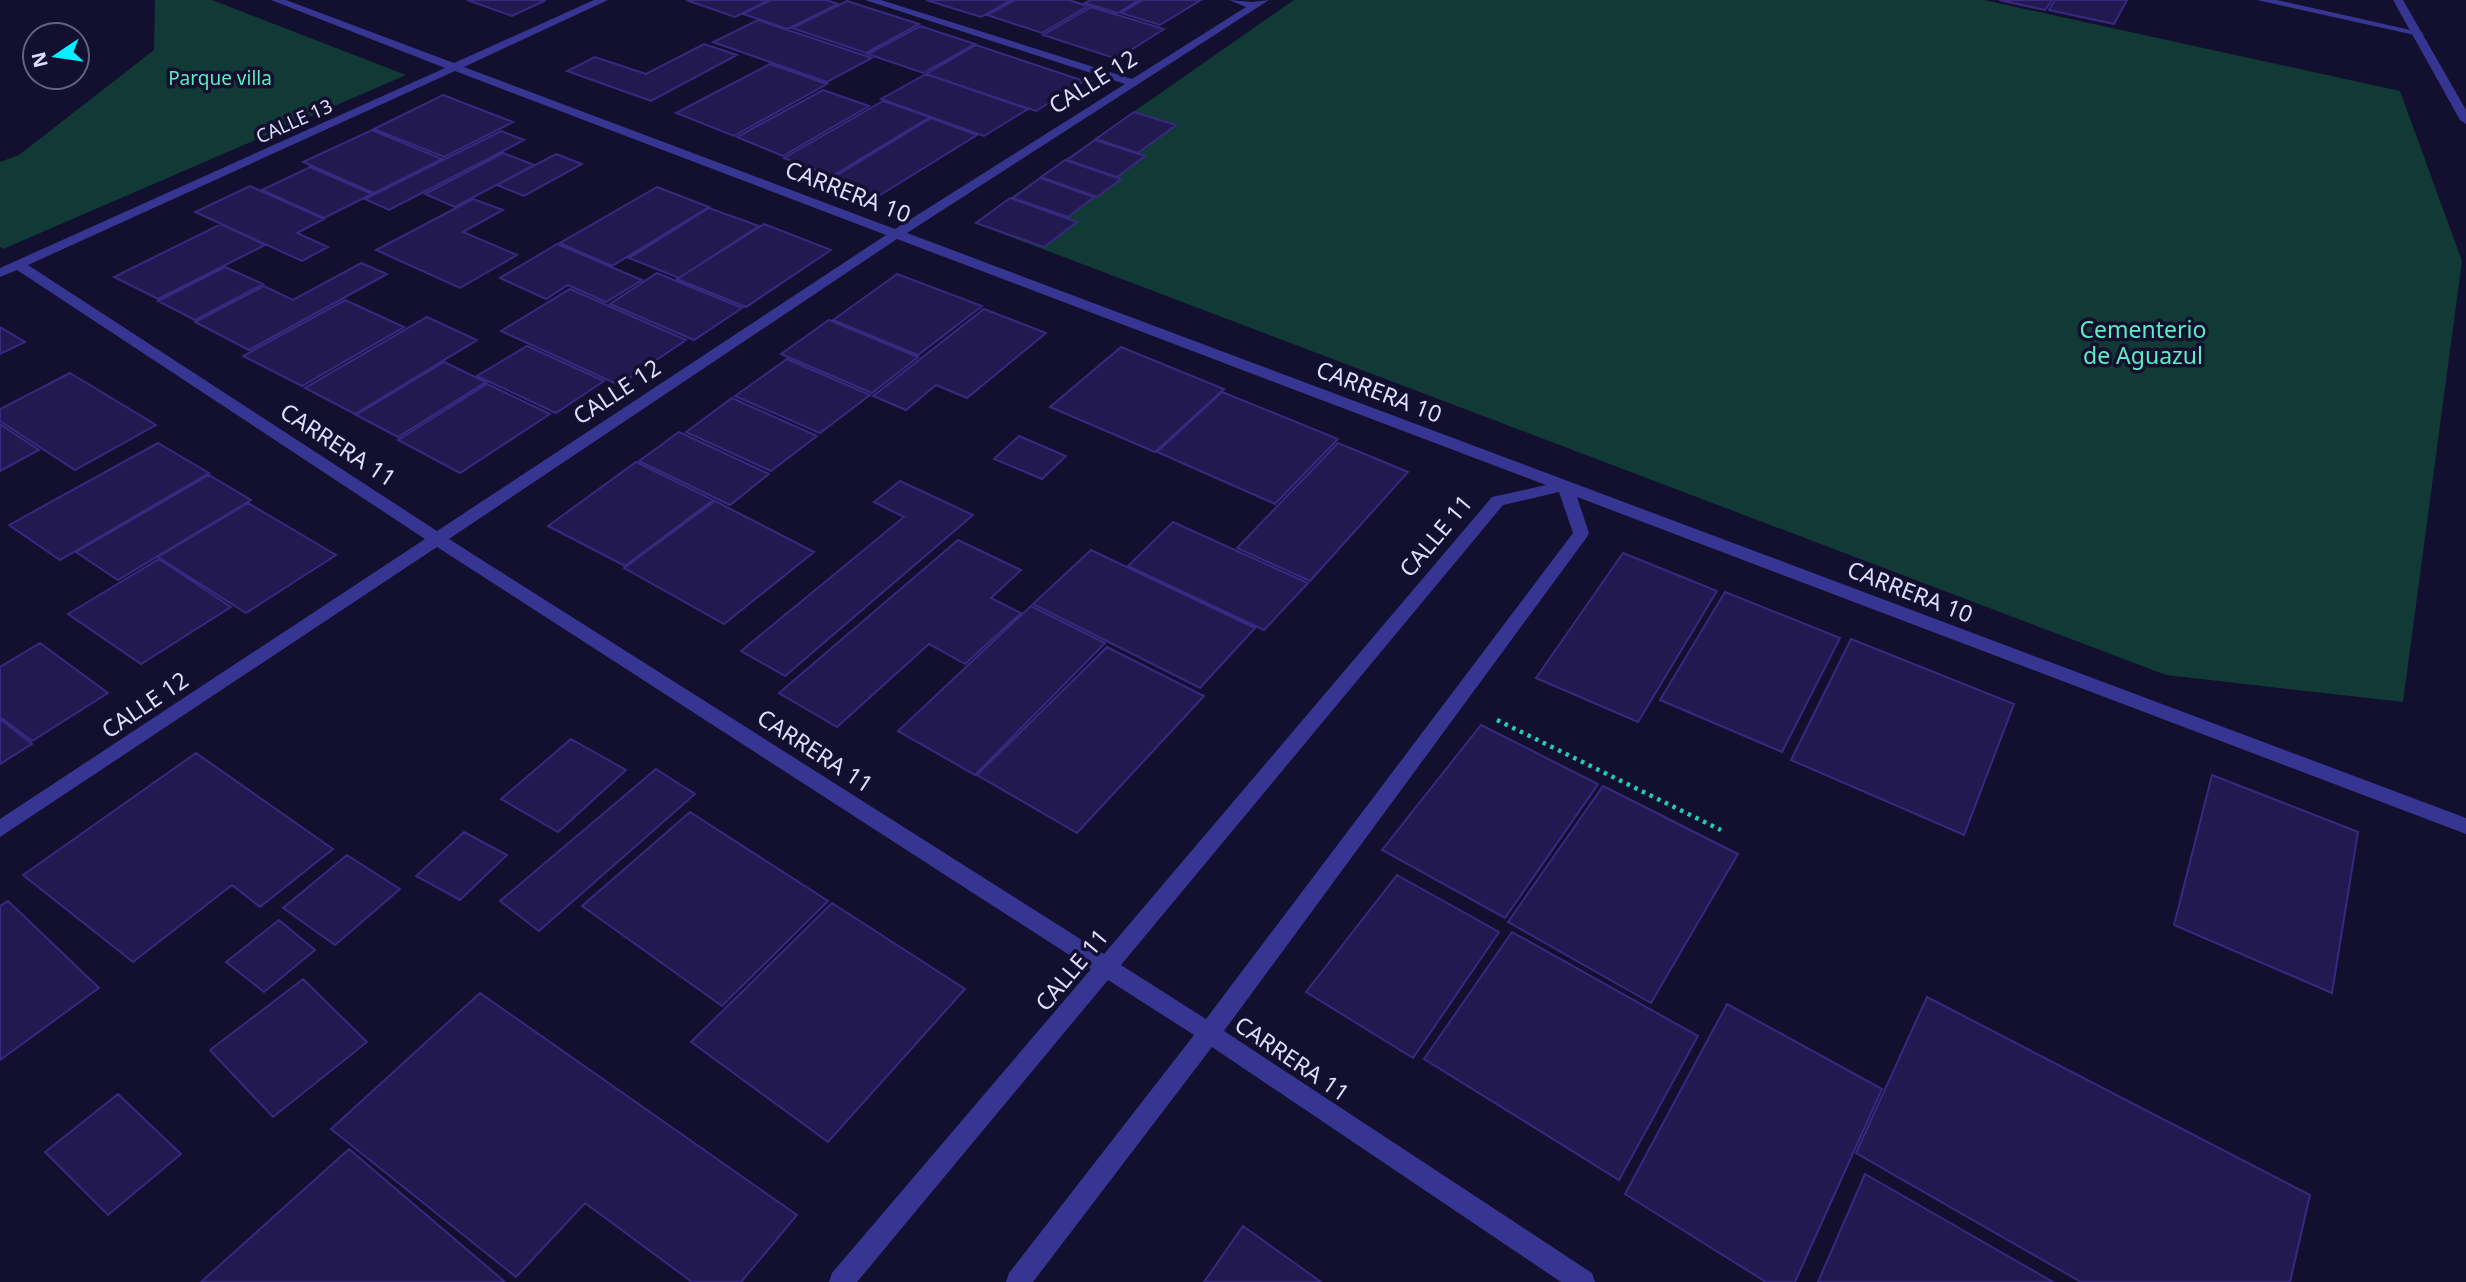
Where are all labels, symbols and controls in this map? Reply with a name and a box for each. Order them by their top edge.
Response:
north arrow [21,21,91,91]
street label: CALLE 12 [1042,42,1143,121]
text: N [25,49,54,70]
park label: Parque villa [168,65,272,91]
street label: CALLE 13 [252,93,336,149]
street label: CARRERA 10 [781,152,916,230]
park label: Cementerio de Aguazul [2080,313,2206,371]
street label: CALLE 12 [566,351,666,431]
street label: CARRERA 10 [1312,352,1447,430]
street label: CARRERA 11 [275,395,403,494]
street label: CALLE 11 [1391,487,1479,583]
street label: CARRERA 10 [1843,552,1978,630]
street label: CALLE 12 [95,663,194,745]
street label: CARRERA 11 [752,701,880,800]
street label: CALLE 11 [1027,921,1115,1017]
street label: CARRERA 11 [1229,1008,1356,1108]

